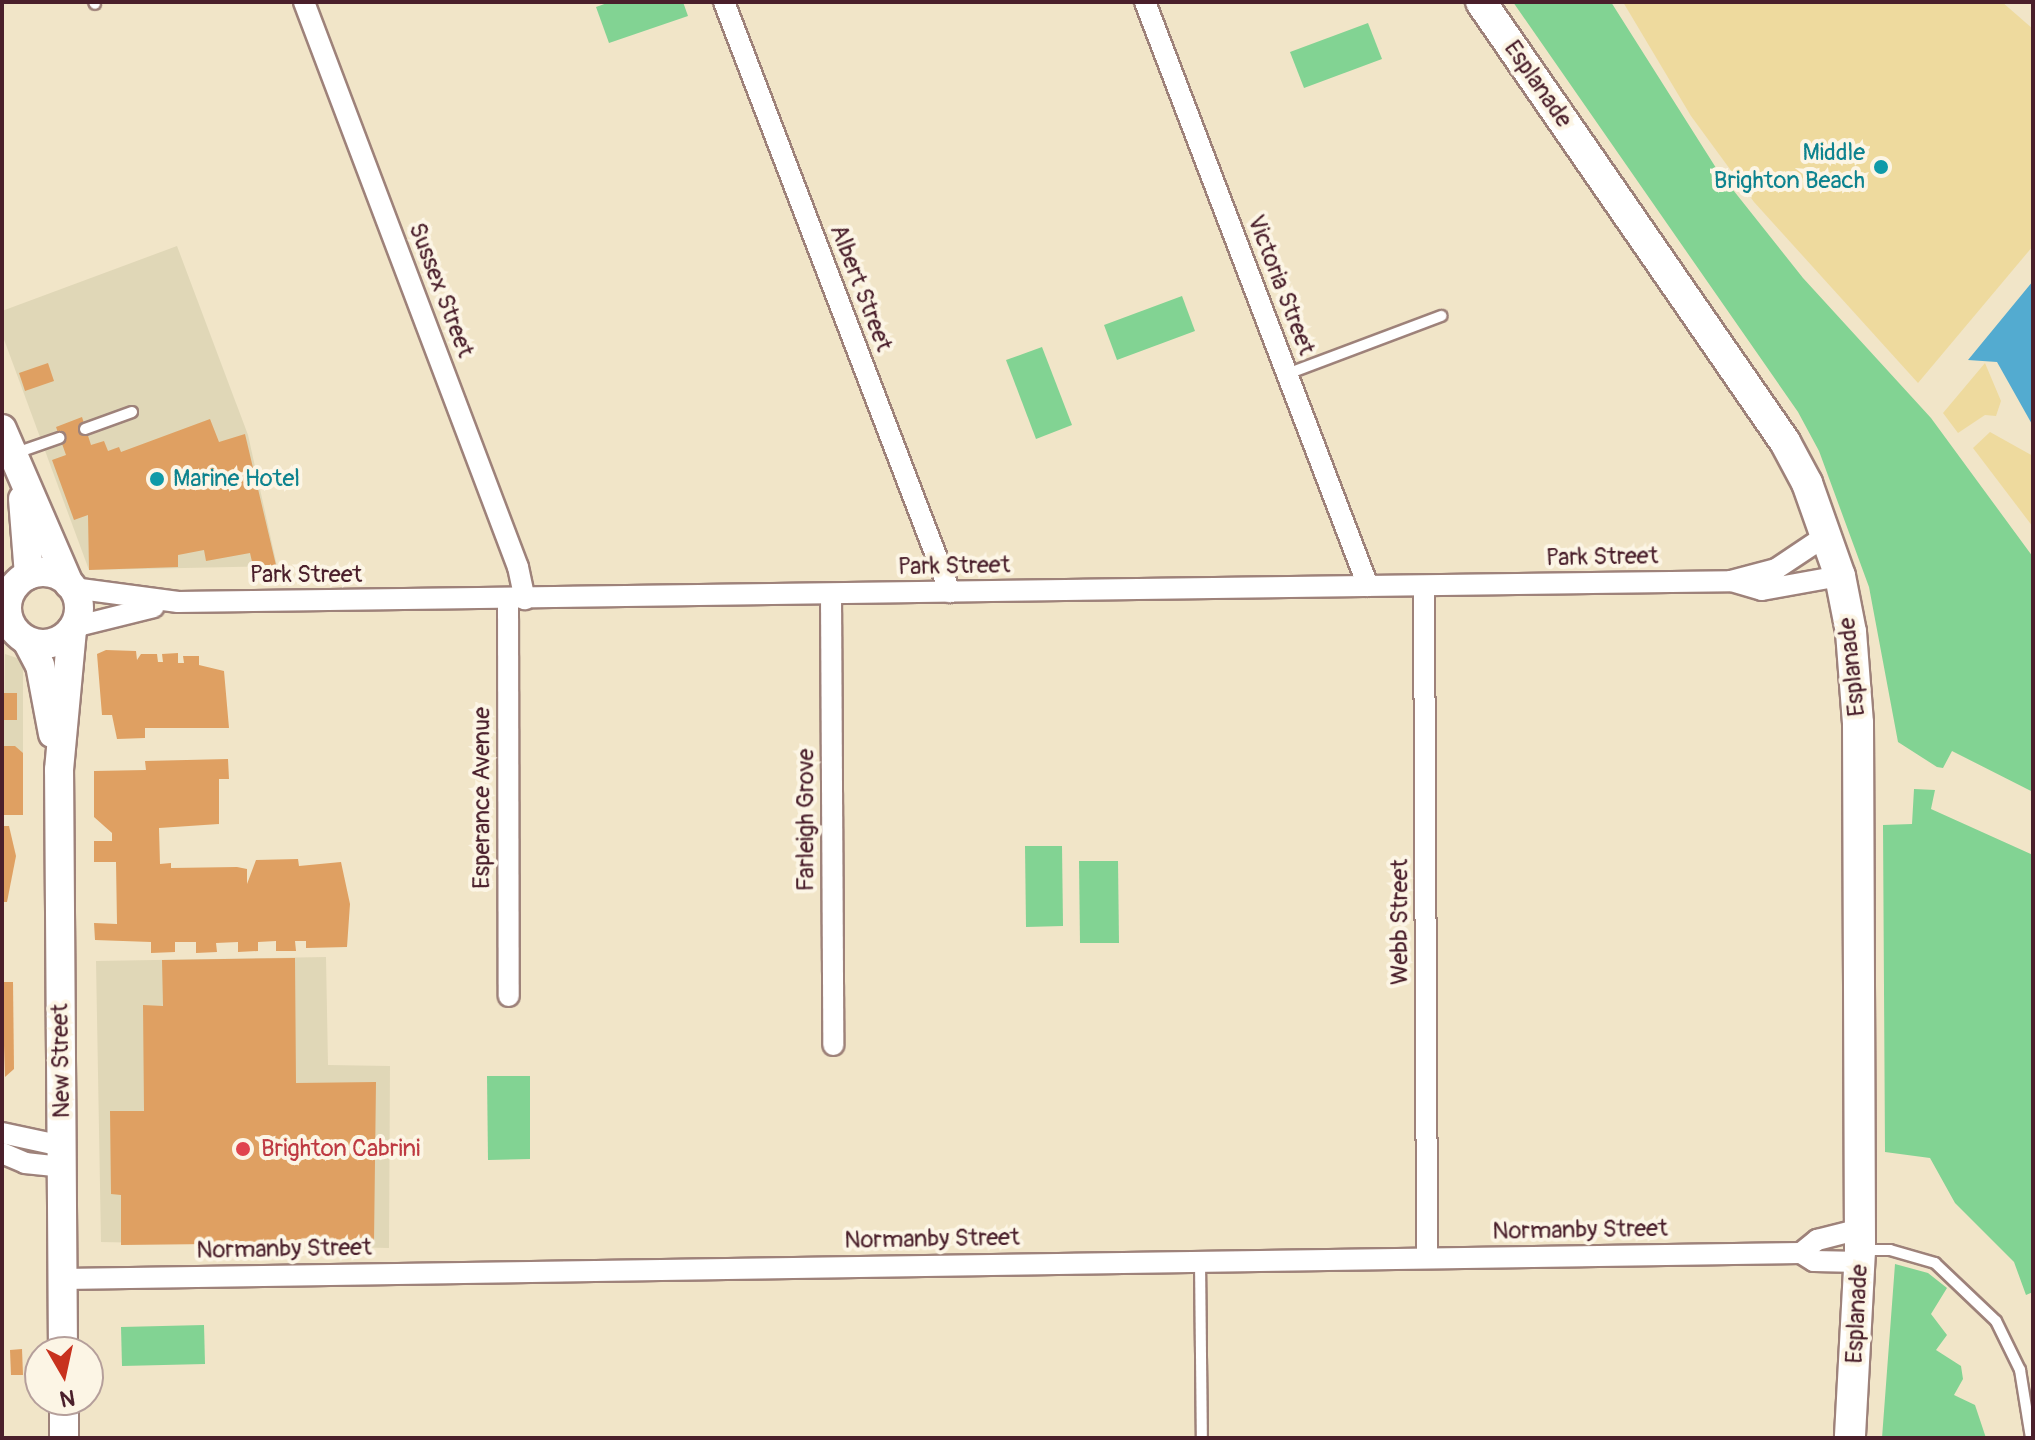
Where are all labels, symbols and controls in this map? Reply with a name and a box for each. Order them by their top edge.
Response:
street label: Esplanade [1498,35,1578,133]
place label: Middle Brighton Beach [1714,139,1865,195]
marker: Middle Brighton Beach [1872,158,1890,176]
street label: Victoria Street [1241,211,1321,359]
street label: Sussex Street [402,219,480,361]
street label: Albert Street [824,221,898,355]
place label: Marine Hotel [173,465,300,493]
marker: Marine Hotel [148,470,166,488]
street label: Park Street [1546,542,1658,572]
street label: Park Street [898,551,1010,581]
street label: Park Street [250,561,362,589]
street label: Esplanade [1832,616,1872,718]
street label: Esperance Avenue [468,707,496,889]
street label: Farleigh Grove [792,749,820,891]
street label: Webb Street [1386,859,1414,985]
street label: New Street [46,1003,76,1119]
place label: Brighton Cabrini [261,1135,420,1163]
marker: Brighton Cabrini [232,1138,254,1160]
street label: Normanby Street [1492,1214,1668,1246]
street label: Normanby Street [844,1223,1020,1255]
street label: Normanby Street [196,1233,372,1265]
street label: Esplanade [1840,1264,1874,1364]
north arrow [24,1336,104,1416]
text: N [58,1383,77,1413]

